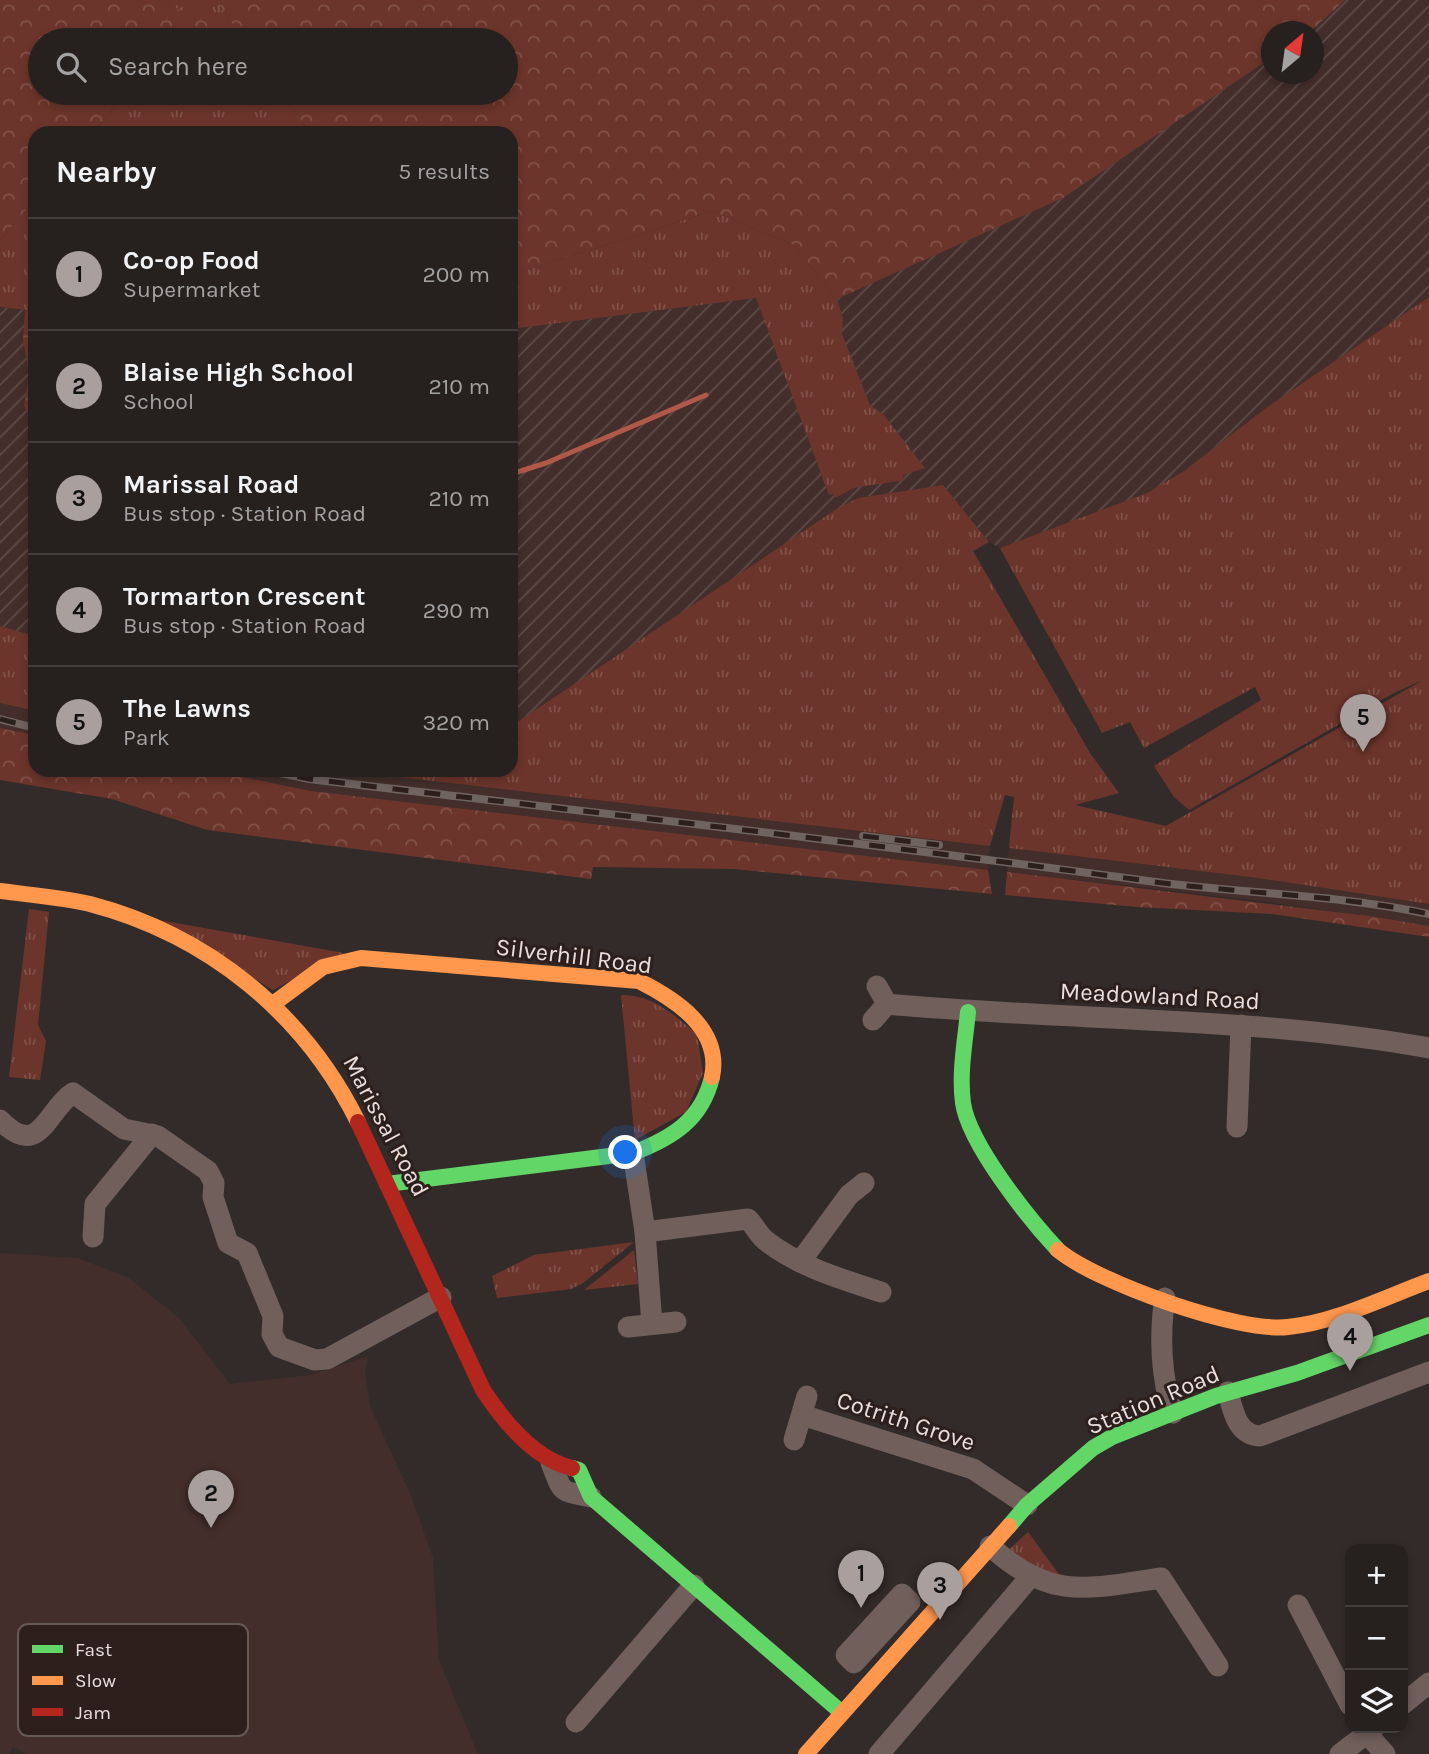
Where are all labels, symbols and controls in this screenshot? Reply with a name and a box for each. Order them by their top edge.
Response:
north arrow [1261,21,1324,84]
search box [28,28,518,105]
icon: search [52,48,90,86]
text: Search here [108,51,248,82]
text: Nearby [56,154,156,190]
text: 5 results [398,158,490,185]
text: Co-op Food [123,245,260,276]
text: 1 [75,261,83,288]
text: 200 m [422,261,490,288]
text: Supermarket [123,276,260,303]
text: Blaise High School [123,357,354,388]
text: 2 [72,373,86,400]
text: 210 m [428,373,490,400]
text: School [123,388,194,415]
text: Marissal Road [123,469,299,500]
text: 3 [72,485,86,512]
text: 210 m [428,485,490,512]
text: Bus stop · Station Road [123,500,366,527]
text: Tormarton Crescent [123,581,365,612]
text: 4 [72,597,86,624]
text: 290 m [423,597,490,624]
text: Bus stop · Station Road [123,612,366,639]
text: The Lawns [123,693,251,724]
pin: 5 [1340,694,1386,752]
text: 5 [72,709,86,736]
text: 320 m [422,709,490,736]
text: Park [123,724,170,751]
street label: Silverhill Road [494,933,654,979]
street label: Meadowland Road [1059,977,1261,1015]
street label: Marissal Road [337,1051,435,1201]
your location [608,1135,642,1169]
pin: 4 [1327,1313,1373,1371]
street label: Station Road [1082,1359,1224,1441]
street label: Cotrith Grove [833,1386,979,1456]
pin: 2 [188,1470,234,1528]
map controls [1345,1544,1408,1733]
button: + [1345,1544,1408,1607]
pin: 1 [838,1550,884,1608]
pin: 3 [917,1562,963,1620]
button: − [1345,1607,1408,1670]
legend [18,1624,248,1736]
text: Fast [75,1639,112,1661]
text: Slow [75,1670,116,1692]
button: layers [1345,1670,1408,1733]
text: Jam [75,1702,111,1724]

